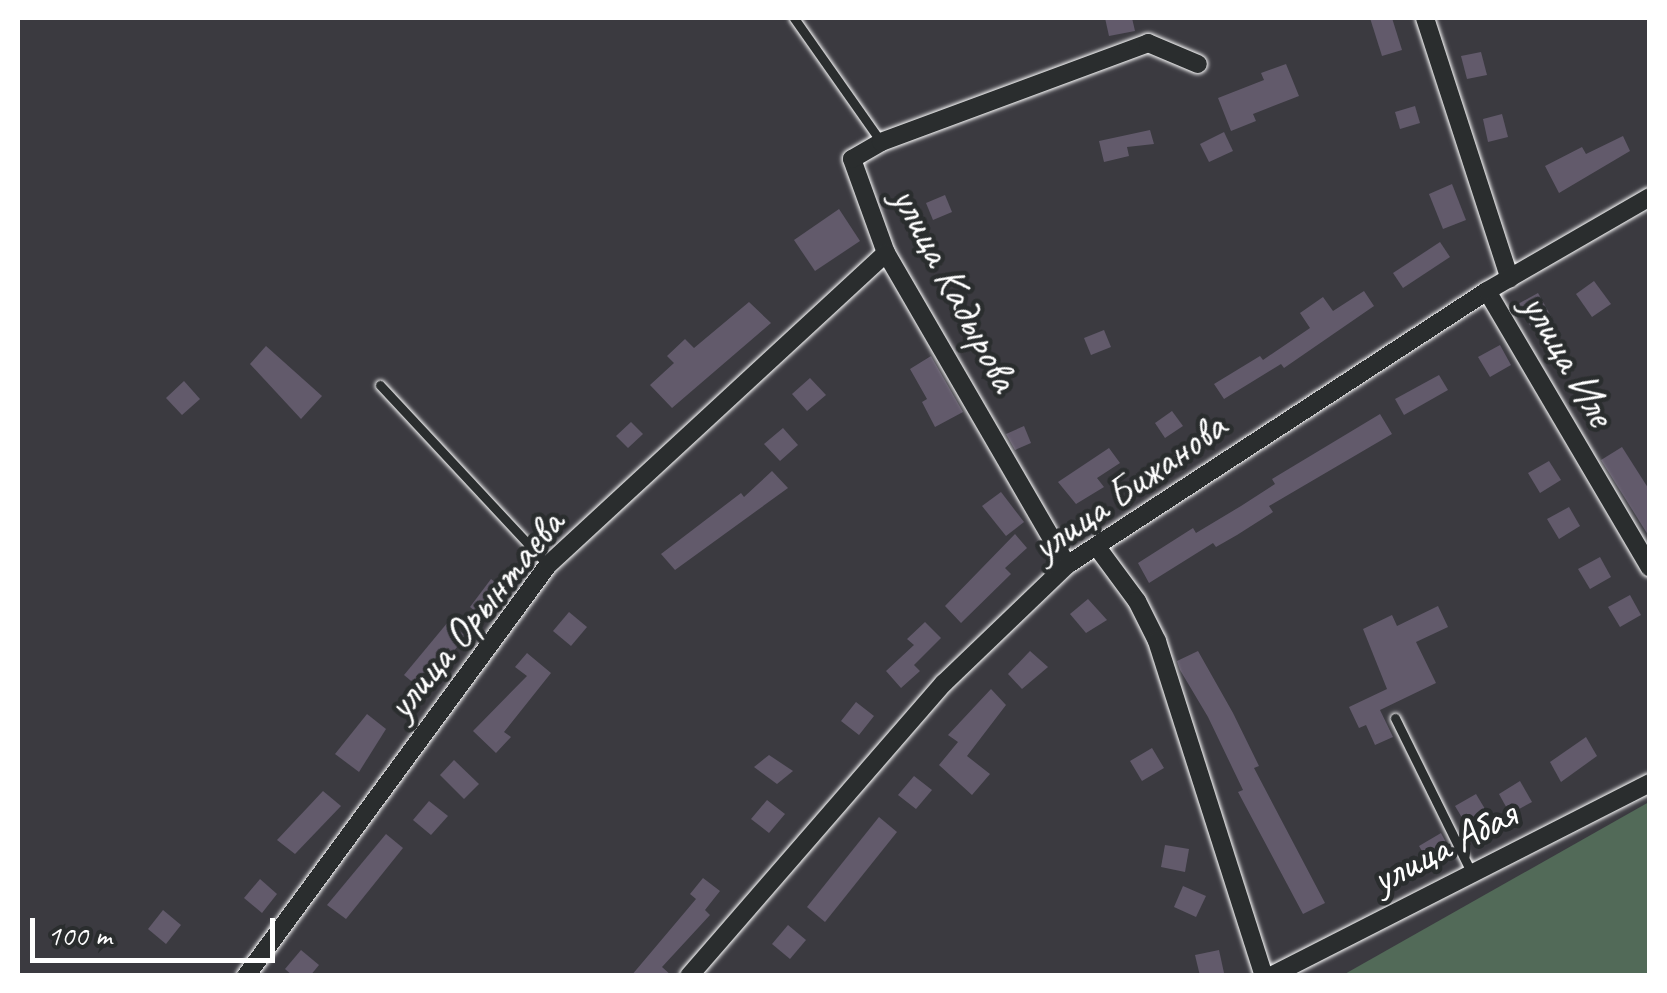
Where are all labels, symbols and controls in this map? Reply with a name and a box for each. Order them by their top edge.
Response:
street label: улица Кадырова [880,178,1030,400]
street label: улица Иле [1510,284,1626,436]
street label: улица Бижанова [1020,400,1238,574]
street label: улица Орынтаева [376,501,574,729]
street label: улица Абая [1363,789,1525,905]
scale bar [35,898,280,960]
text: 100 m [47,916,112,954]

